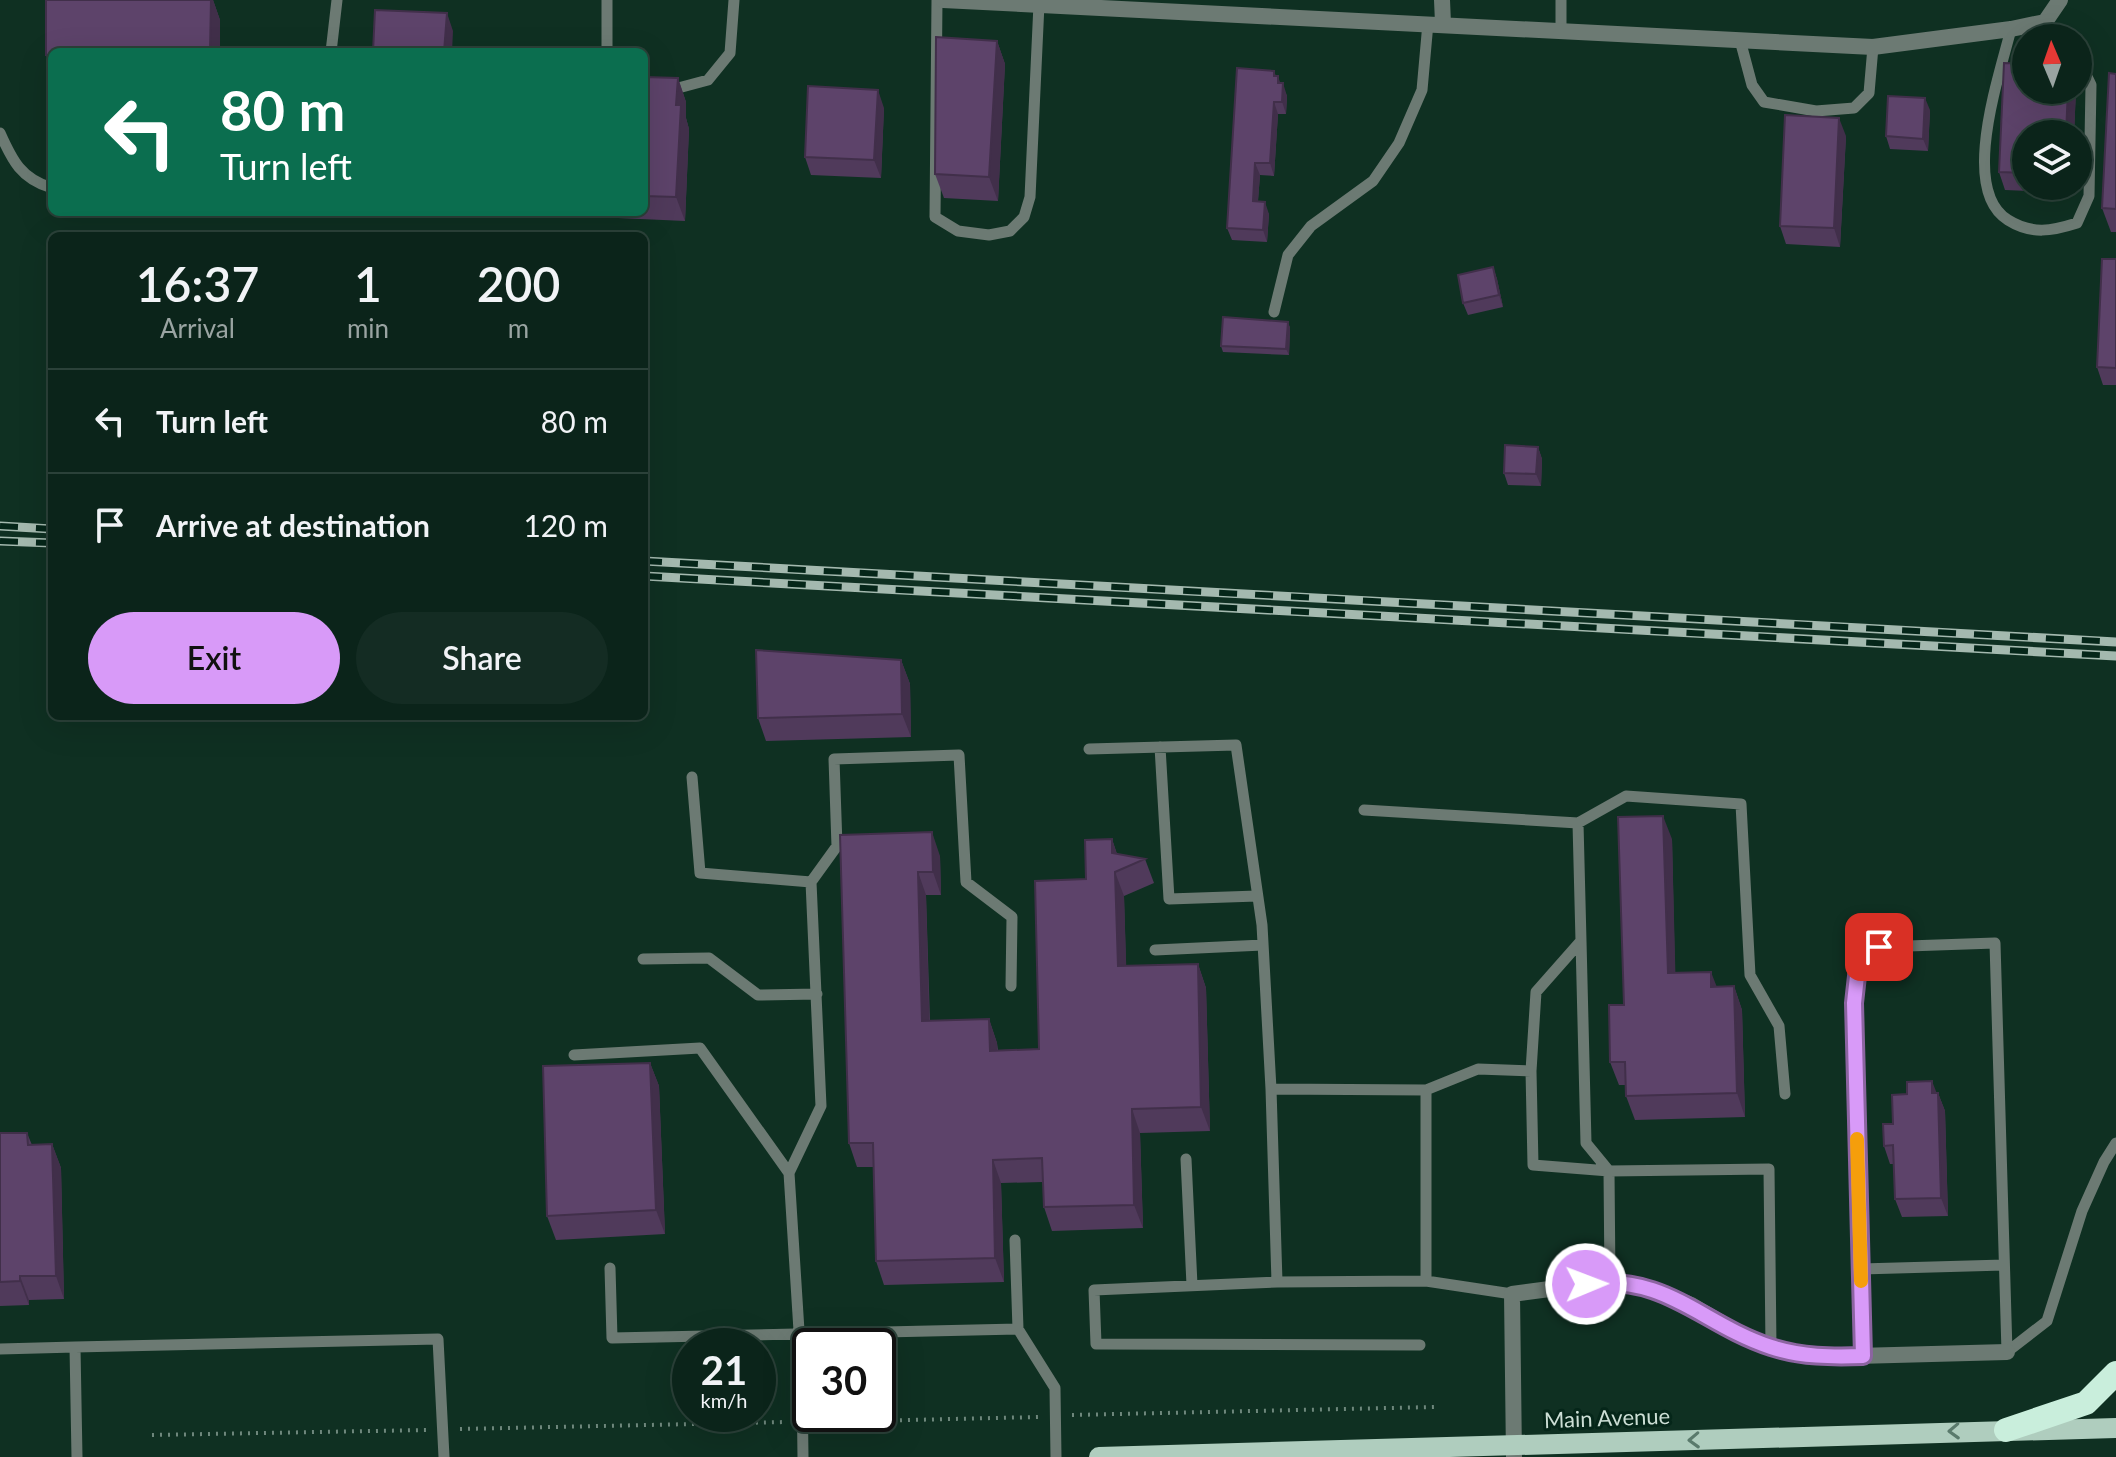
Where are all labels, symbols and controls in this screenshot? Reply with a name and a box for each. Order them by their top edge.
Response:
north arrow [2012,24,2092,104]
map controls [2012,24,2092,200]
text: 80 m [220,76,345,143]
icon: left [88,80,192,184]
button: layers [2012,120,2092,200]
text: Turn left [220,144,352,188]
text: 16:37 [136,255,259,312]
text: 1 [354,255,382,312]
text: 200 [477,255,560,312]
text: Arrival [160,312,235,344]
text: min [347,312,389,344]
text: m [508,312,529,344]
icon: left [88,399,132,443]
text: Turn left [156,403,268,439]
text: 80 m [541,403,608,439]
icon: arrive [88,503,132,547]
text: Arrive at destination [156,507,430,543]
text: 120 m [523,507,608,543]
button: Exit [88,612,340,704]
button: Share [356,612,608,704]
pin [1845,913,1913,981]
icon: arrive [1857,925,1901,969]
position arrow [1544,1242,1628,1326]
speed limit sign: 30 [792,1328,896,1432]
text: 21 [701,1346,747,1394]
text: km/h [701,1388,747,1412]
street label: Main Avenue [1543,1402,1671,1433]
one-way arrow [1947,1423,1960,1440]
one-way arrow [1687,1431,1700,1448]

